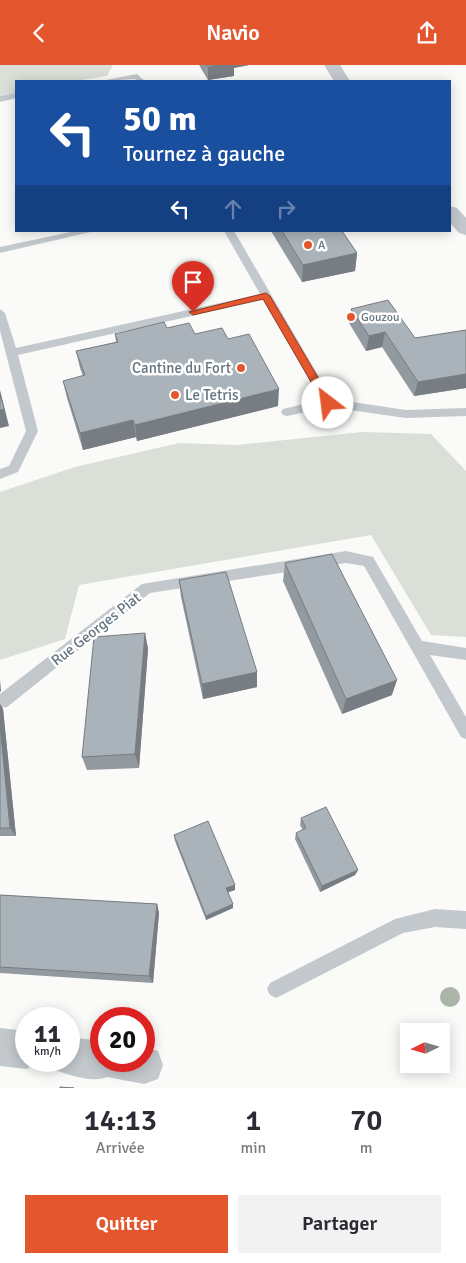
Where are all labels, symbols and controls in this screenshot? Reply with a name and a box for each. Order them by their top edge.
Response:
icon: back [25,19,53,47]
text: Navio [206,19,260,46]
icon: share [413,19,441,47]
text: 50 m [123,97,197,140]
icon: left [40,100,105,165]
text: Tournez à gauche [123,140,285,167]
icon: left [166,195,194,223]
icon: ahead [219,195,247,223]
icon: right [272,195,300,223]
place label: A [318,238,326,253]
marker: A [302,239,314,251]
pin [172,261,214,312]
icon: arrive [179,268,207,296]
place label: Gouzou [361,310,400,325]
marker: Gouzou [345,311,357,323]
place label: Cantine du Fort [132,359,231,377]
marker: Cantine du Fort [235,362,247,374]
position arrow [301,376,353,428]
place label: Le Tetris [185,386,239,404]
marker: Le Tetris [169,389,181,401]
street label: Rue Georges Piat [48,588,144,670]
speed limit sign: 20 [90,1007,155,1072]
text: 11 [34,1018,61,1049]
north arrow [400,1023,450,1073]
map controls [400,1023,450,1073]
text: km/h [34,1044,61,1059]
text: 14:13 [84,1102,157,1139]
text: 1 [245,1102,262,1139]
text: 70 [350,1102,382,1139]
text: Arrivée [96,1138,145,1158]
text: min [241,1138,266,1158]
text: m [360,1138,373,1158]
button: Quitter [25,1195,228,1253]
button: Partager [238,1195,441,1253]

